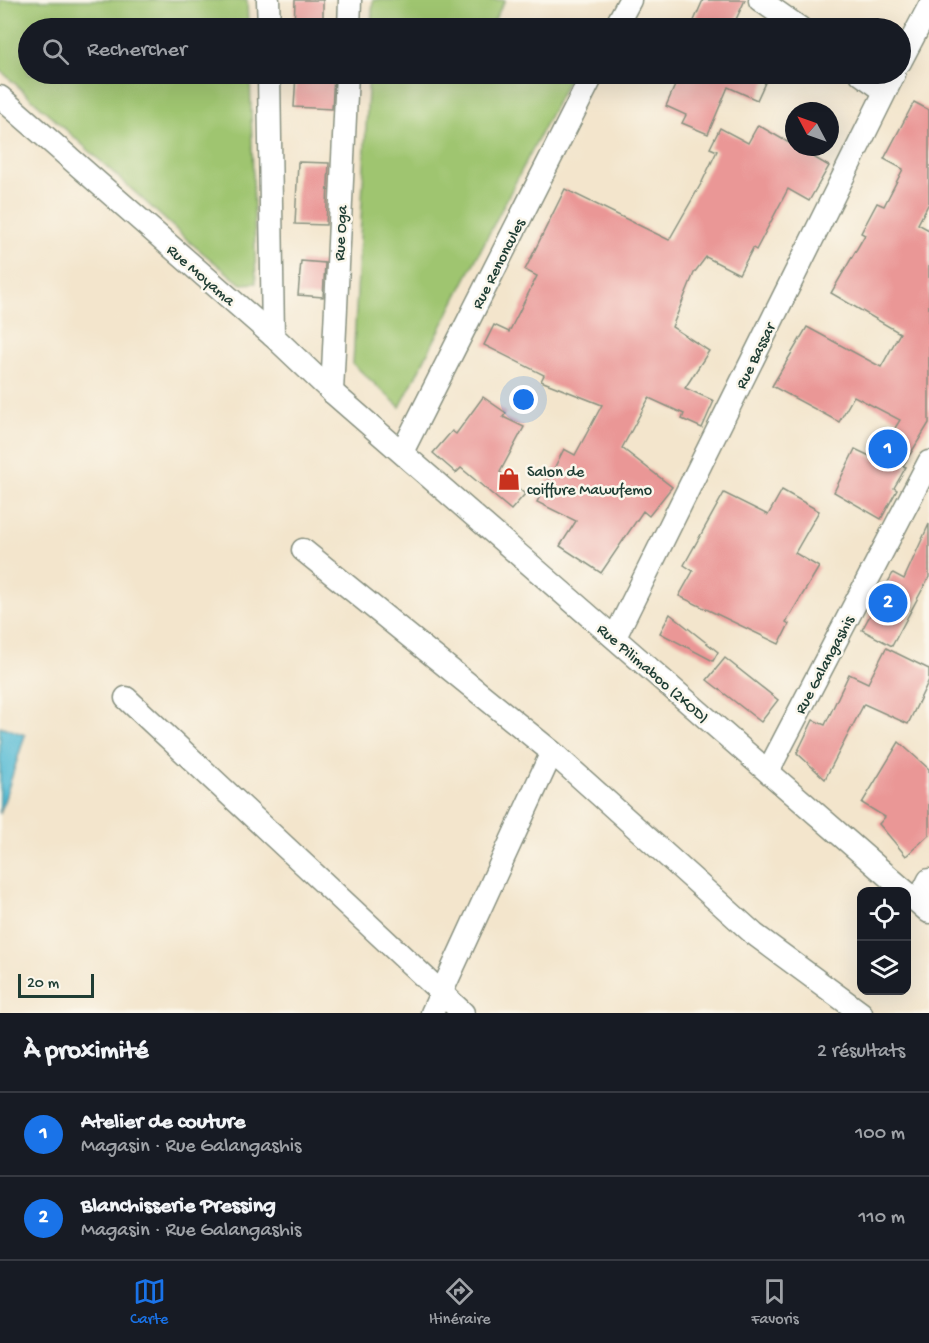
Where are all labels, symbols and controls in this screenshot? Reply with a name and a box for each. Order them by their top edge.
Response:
search box [18,18,911,84]
icon: search [39,35,72,68]
text: Rechercher [87,38,187,64]
north arrow [785,102,839,156]
street label: Rue Oga [332,204,353,261]
street label: Rue Renoncules [469,215,531,313]
street label: Rue Moyama [162,242,239,312]
street label: Rue Bassar [733,319,782,393]
your location [509,385,538,414]
pin: 1 [868,426,908,472]
place label: Salon de coiffure Mawufemo [527,464,652,501]
shop icon: Salon de coiffure Mawufemo [496,466,522,492]
pin: 2 [868,580,908,626]
street label: Rue Galangashis [792,612,861,718]
street label: Rue Pilimaboo (2KOD) [592,621,712,728]
map controls [857,887,911,995]
button: locate [857,887,911,941]
button: layers [857,941,911,995]
scale bar [18,971,94,998]
text: 20 m [27,975,59,994]
text: À proximité [24,1037,148,1068]
text: 2 résultats [817,1041,905,1064]
text: Atelier de couture [81,1110,245,1136]
text: 1 [39,1123,48,1146]
text: 100 m [855,1123,905,1146]
text: Magasin · Rue Galangashis [81,1136,301,1159]
text: Blanchisserie Pressing [81,1194,276,1220]
text: 2 [39,1207,48,1230]
text: 110 m [859,1207,905,1230]
text: Magasin · Rue Galangashis [81,1220,301,1243]
tab: Carte [130,1275,168,1330]
tab: Itinéraire [429,1275,491,1330]
tab: Favoris [751,1275,799,1330]

